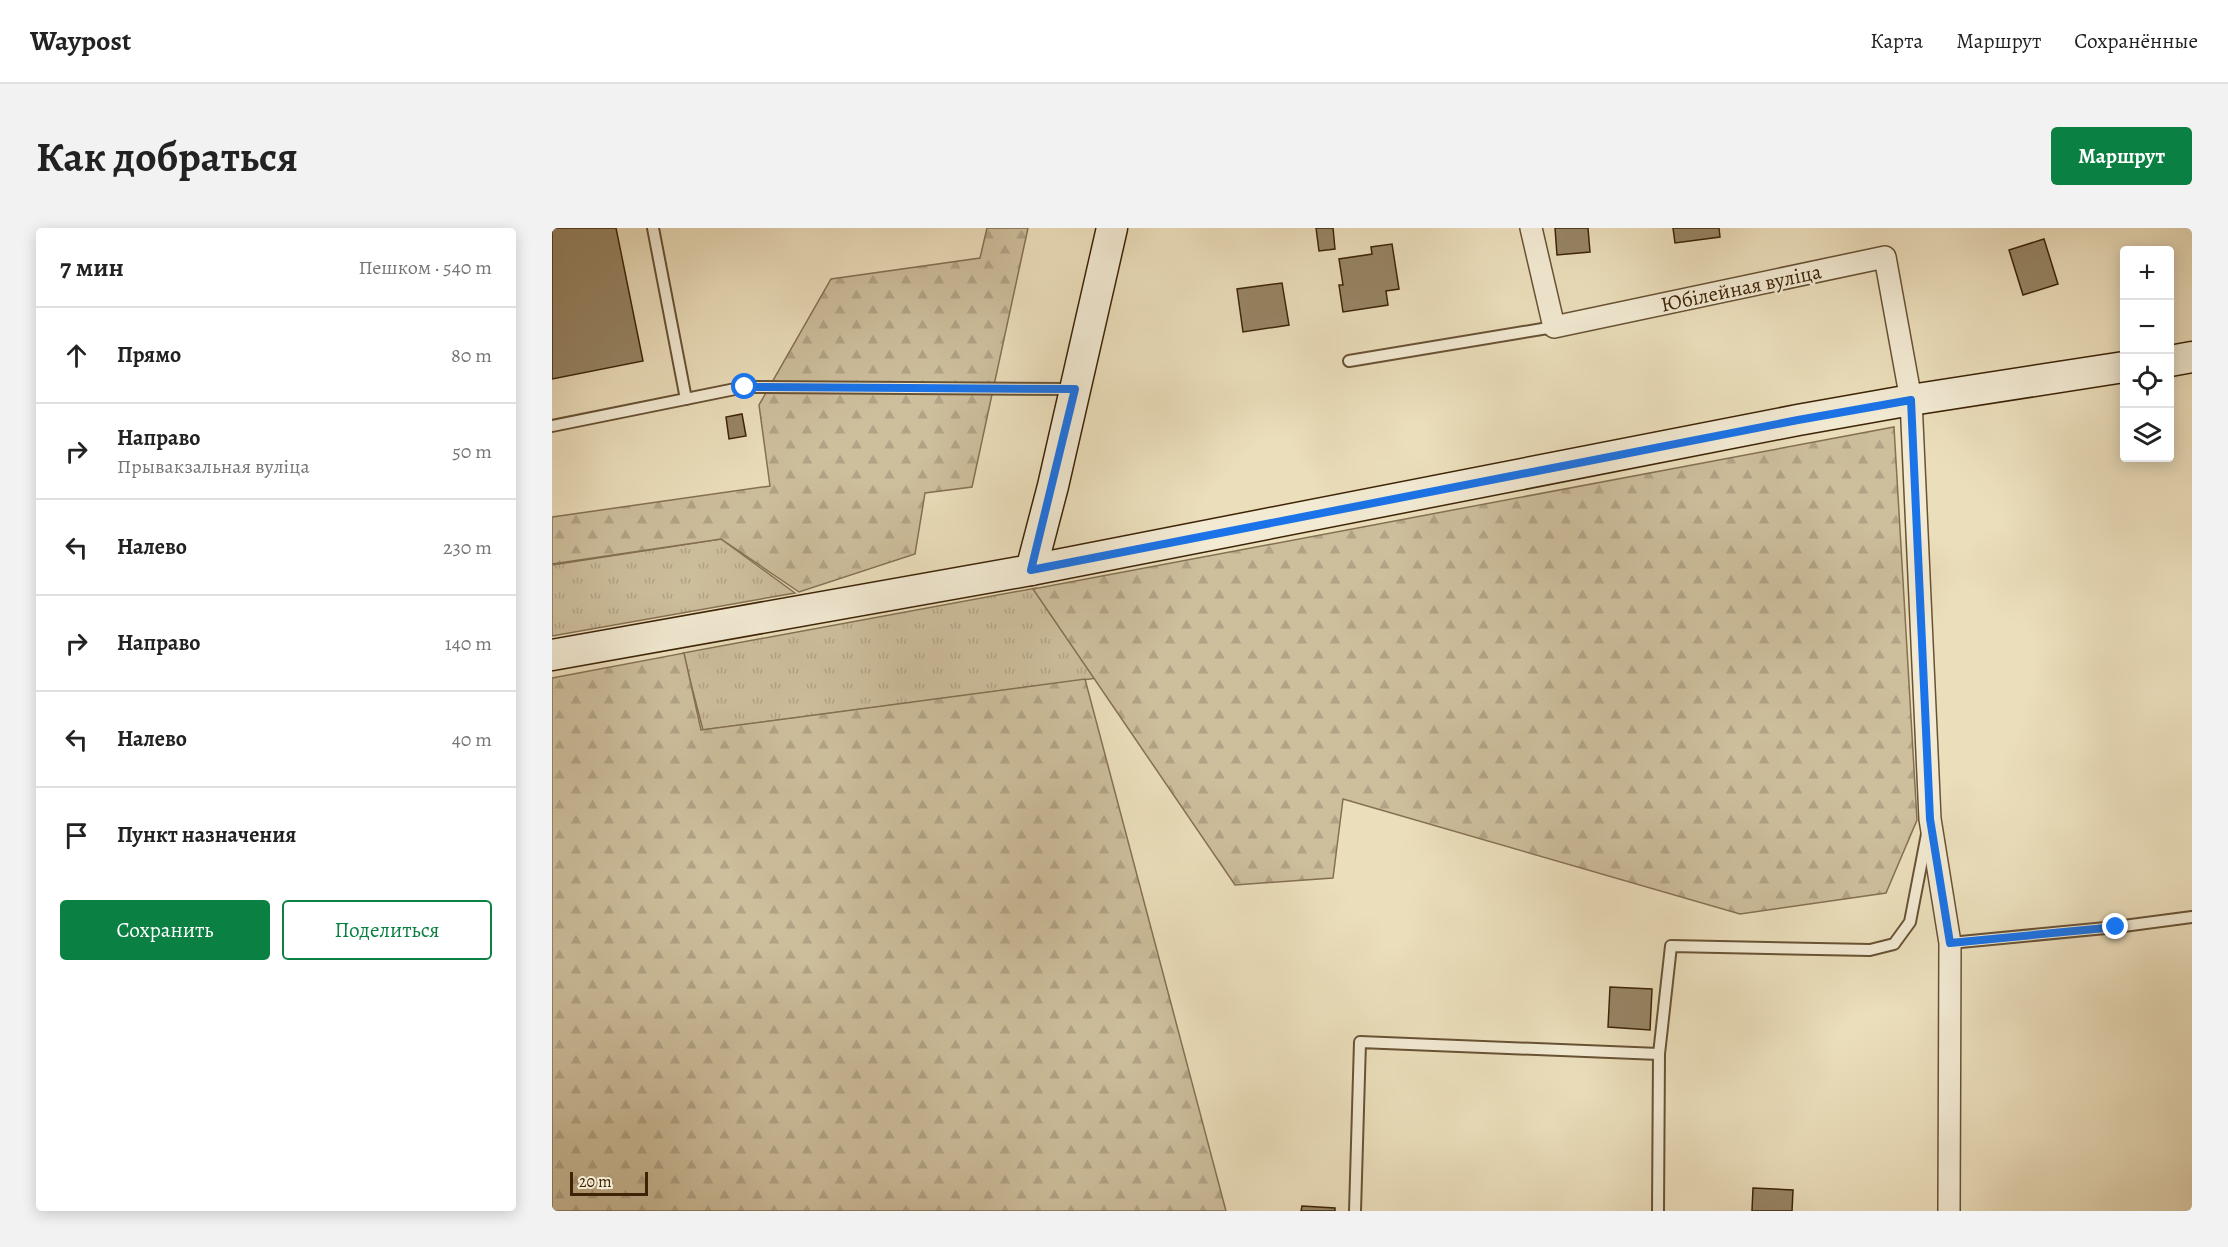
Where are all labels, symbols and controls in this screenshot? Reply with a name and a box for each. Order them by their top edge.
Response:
text: Waypost [30,22,131,60]
text: Карта [1870,27,1923,55]
text: Маршрут [1956,27,2041,55]
text: Сохранённые [2074,27,2198,55]
button: Маршрут [2051,127,2192,185]
text: Как добраться [36,128,298,185]
map controls [2120,246,2174,462]
button: + [2120,246,2174,300]
text: 7 мин [60,250,124,285]
text: Пешком · 540 m [358,254,492,281]
street label: Юбілейная вуліца [1658,257,1824,319]
button: − [2120,300,2174,354]
icon: ahead [60,339,93,372]
text: Прямо [117,340,181,370]
text: 80 m [451,342,492,369]
button: locate [2120,354,2174,408]
route start [731,373,757,399]
button: layers [2120,408,2174,462]
text: Направо [117,423,200,453]
icon: right [60,435,93,468]
text: 50 m [452,438,492,465]
text: Прывакзальная вуліца [117,453,310,480]
icon: left [60,531,93,564]
text: Налево [117,532,187,562]
text: 230 m [443,534,492,561]
icon: right [60,627,93,660]
text: Направо [117,628,200,658]
text: 140 m [445,630,492,657]
icon: left [60,723,93,756]
text: Налево [117,724,187,754]
text: 40 m [452,726,492,753]
icon: arrive [60,819,93,852]
text: Пункт назначения [117,820,296,850]
button: Сохранить [60,900,270,960]
button: Поделиться [282,900,492,960]
route end [2102,913,2128,939]
scale bar [570,1169,648,1196]
text: 20 m [579,1171,612,1193]

